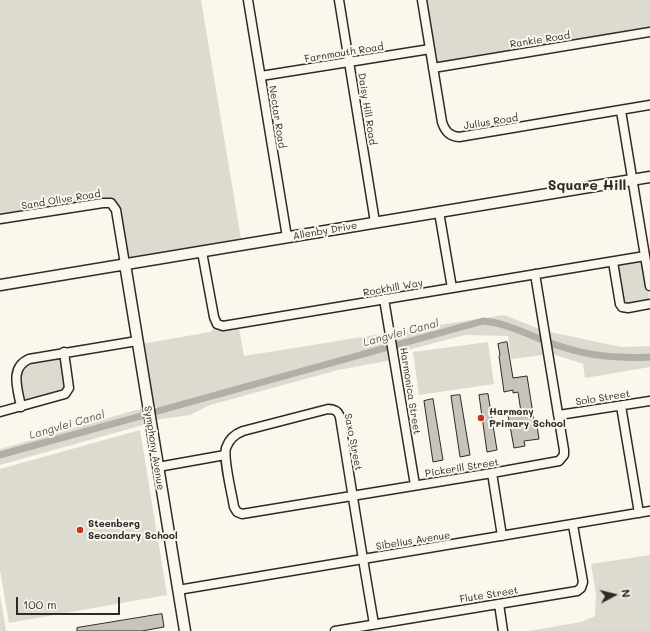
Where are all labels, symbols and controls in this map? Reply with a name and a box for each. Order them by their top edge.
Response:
street label: Rankie Road [509,29,571,51]
street label: Farnmouth Road [304,41,384,65]
street label: Daisy Hill Road [355,72,379,146]
street label: Nectar Road [266,85,288,149]
street label: Julius Road [463,112,519,132]
district label: Square Hill [548,178,626,194]
street label: Sand Olive Road [21,188,101,212]
street label: Allenby Drive [292,219,358,243]
street label: Rockhill Way [362,277,424,299]
water label: Langvlei Canal [362,317,440,349]
street label: Harmonica Street [397,347,423,435]
street label: Solo Street [575,388,631,408]
street label: Symphony Avenue [141,405,167,491]
place label: Harmony Primary School [489,406,566,430]
water label: Langvlei Canal [28,408,106,442]
street label: Saxo Street [342,412,364,472]
marker: Harmony Primary School [476,413,486,423]
street label: Pickerill Street [424,456,500,480]
place label: Steenberg Secondary School [88,518,178,542]
marker: Steenberg Secondary School [75,525,85,535]
street label: Sibelius Avenue [375,529,451,553]
north arrow [594,575,634,615]
street label: Flute Street [459,584,519,606]
text: N [618,588,634,599]
scale bar [18,589,122,615]
text: 100 m [23,596,57,612]

